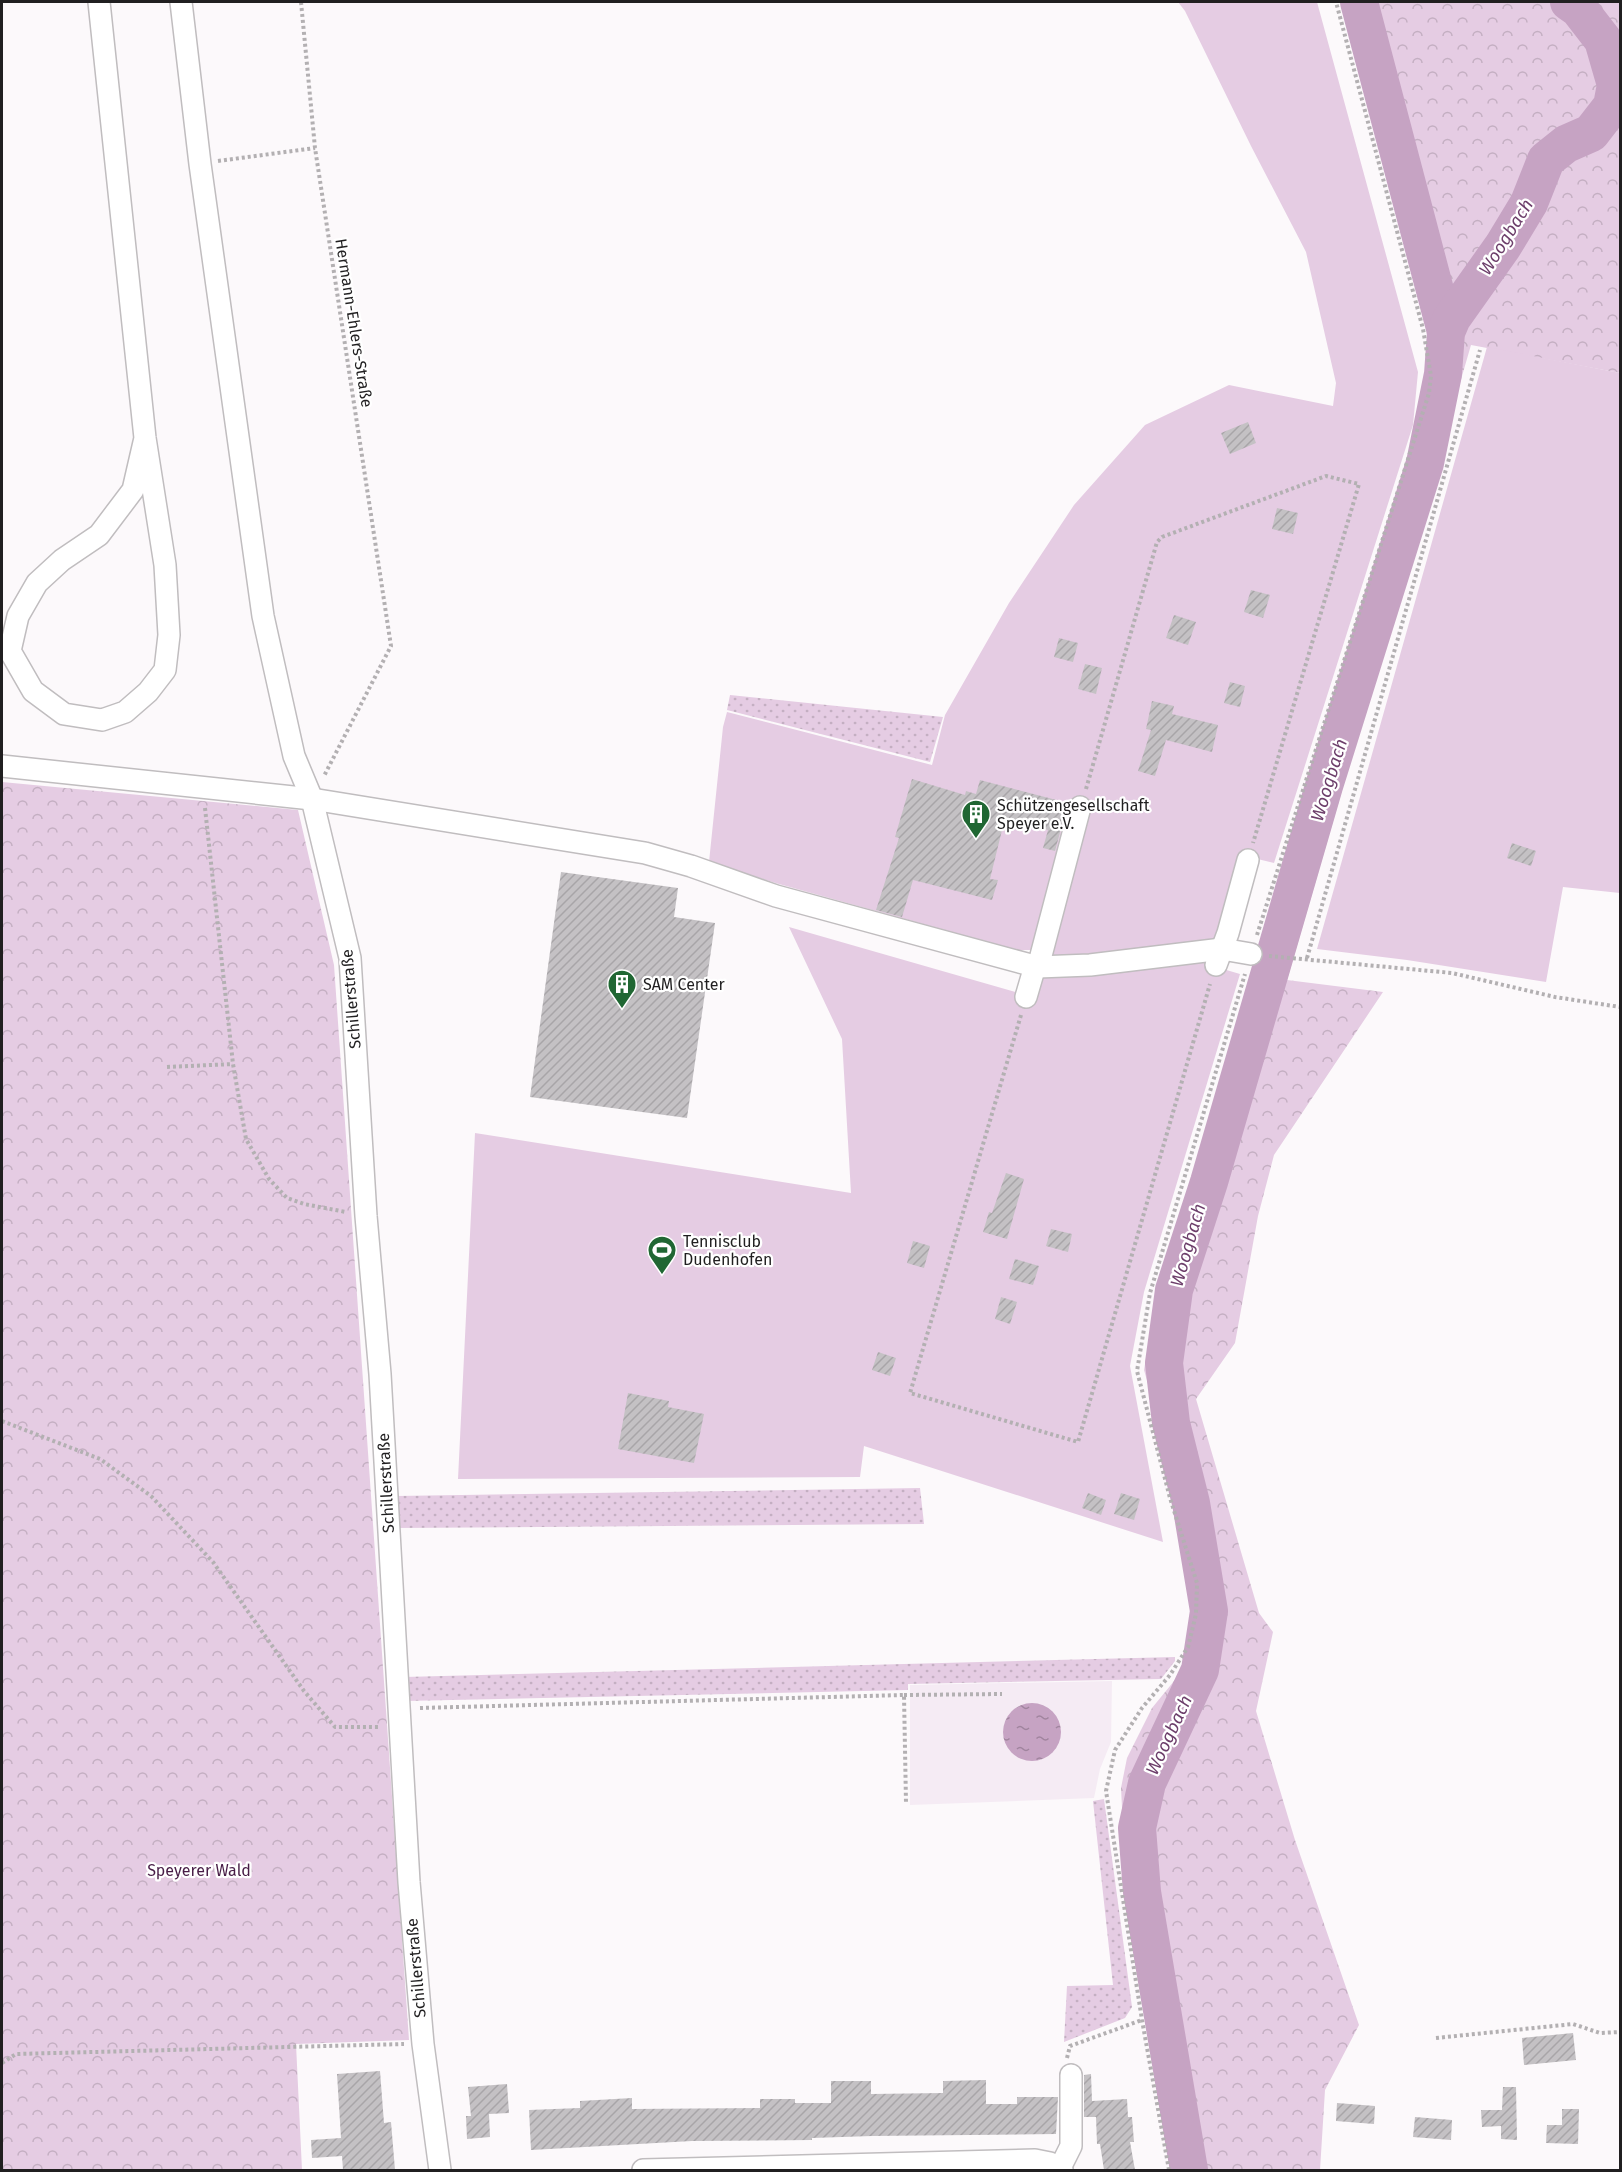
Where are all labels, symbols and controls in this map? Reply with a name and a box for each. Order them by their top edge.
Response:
water label: Woogbach [1474,195,1538,279]
street label: Hermann-Ehlers-Straße [331,237,377,409]
water label: Woogbach [1306,736,1352,824]
place label: Schützengesellschaft Speyer e.V. [997,796,1150,833]
building icon: Schützengesellschaft Speyer e.V. [960,798,992,840]
street label: Schillerstraße [337,948,365,1050]
building icon: SAM Center [606,968,638,1010]
place label: SAM Center [643,975,725,994]
water label: Woogbach [1166,1201,1210,1289]
place label: Tennisclub Dudenhofen [683,1232,772,1269]
sports icon: Tennisclub Dudenhofen [646,1234,678,1276]
street label: Schillerstraße [374,1433,398,1533]
water label: Woogbach [1141,1692,1197,1778]
park label: Speyerer Wald [147,1861,251,1880]
street label: Schillerstraße [402,1917,430,2019]

